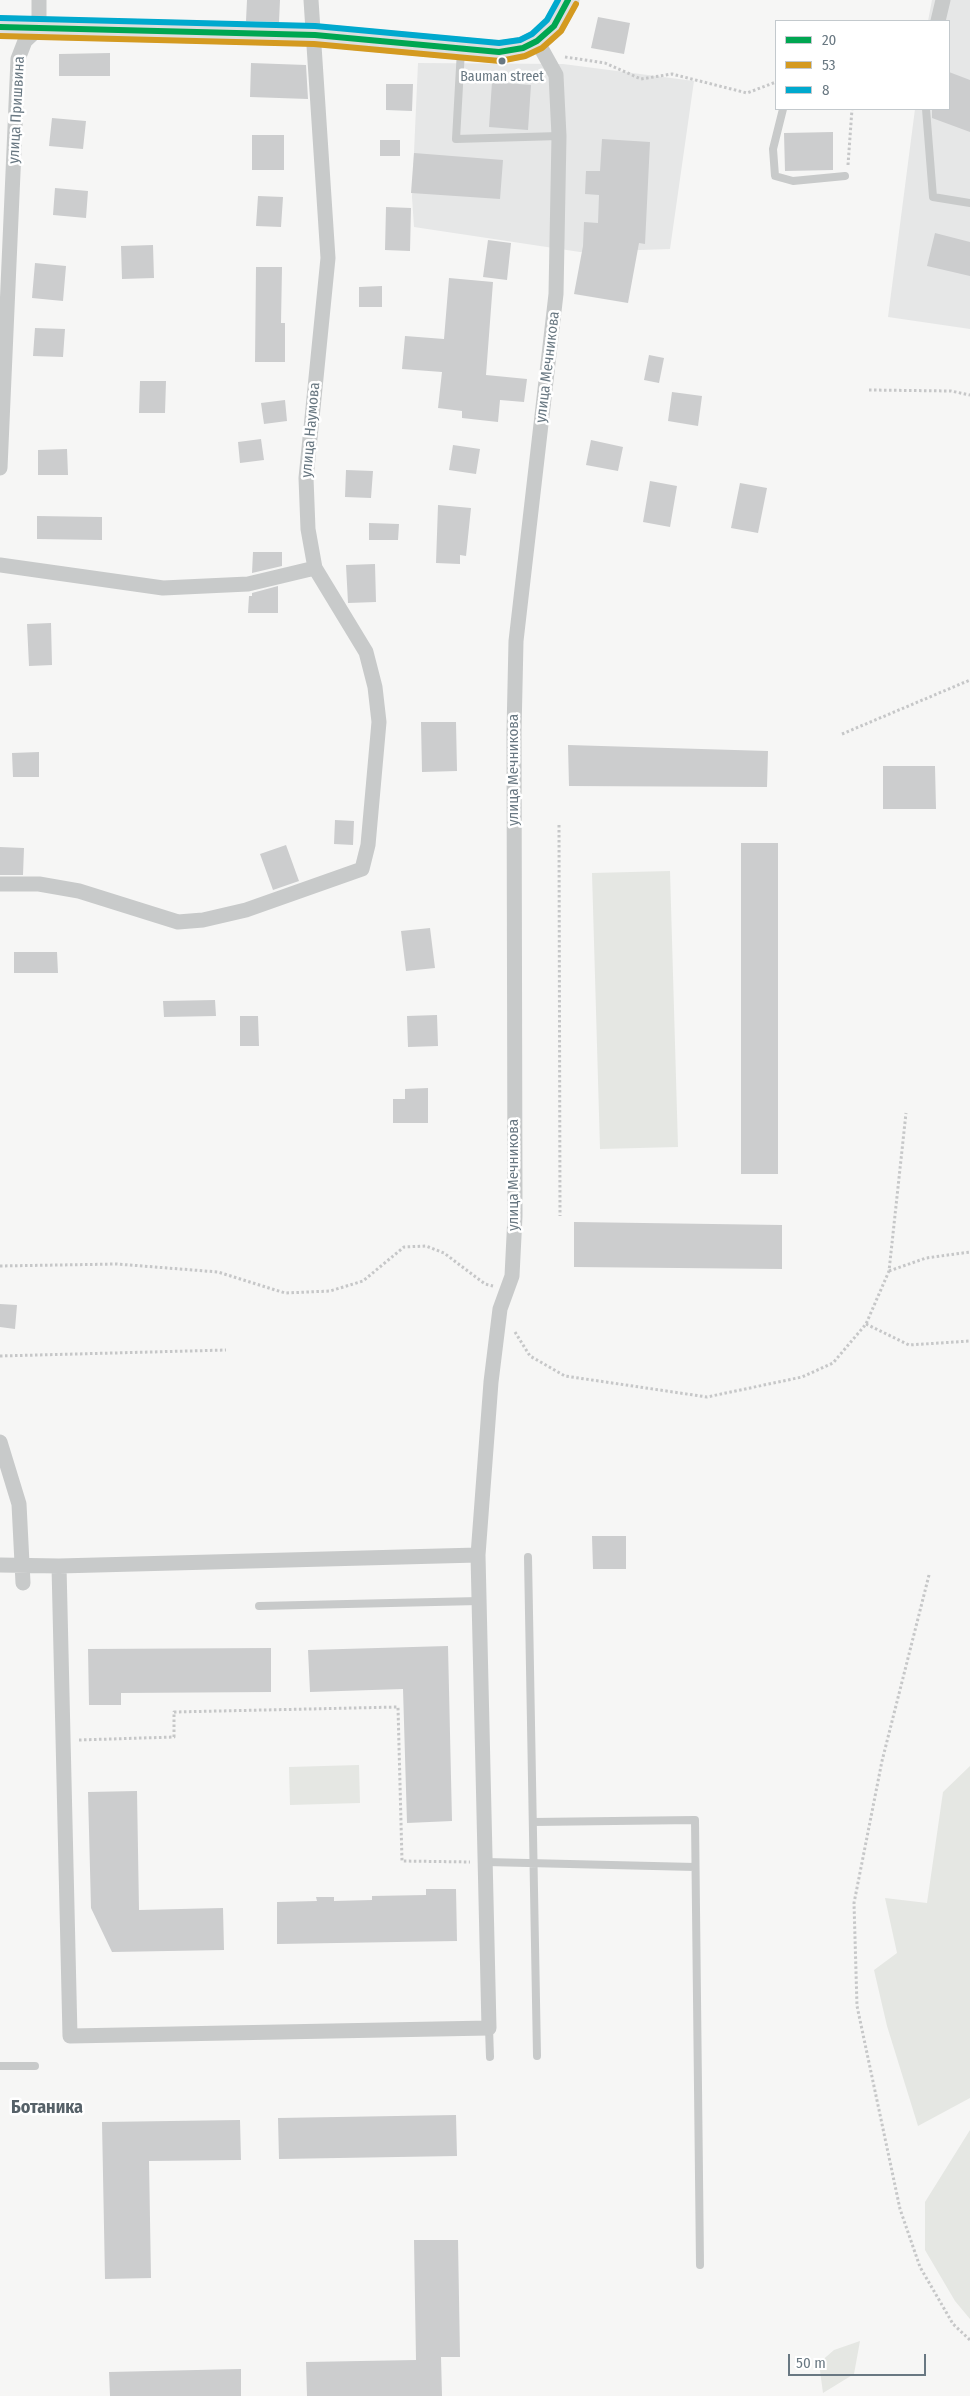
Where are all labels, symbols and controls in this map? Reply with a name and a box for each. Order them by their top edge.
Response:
legend [775,20,950,110]
text: 20 [822,31,836,49]
street label: улица Пришвина [5,56,29,164]
marker: Bauman street [497,56,507,66]
text: 53 [822,56,836,74]
place label: Bauman street [460,69,544,85]
text: 8 [822,81,830,99]
street label: улица Мечникова [532,310,564,424]
street label: улица Наумова [298,382,324,478]
street label: улица Мечникова [505,714,523,826]
street label: улица Мечникова [505,1119,523,1231]
district label: Ботаника [11,2097,83,2119]
scale bar [790,2344,928,2376]
text: 50 m [796,2354,826,2372]

